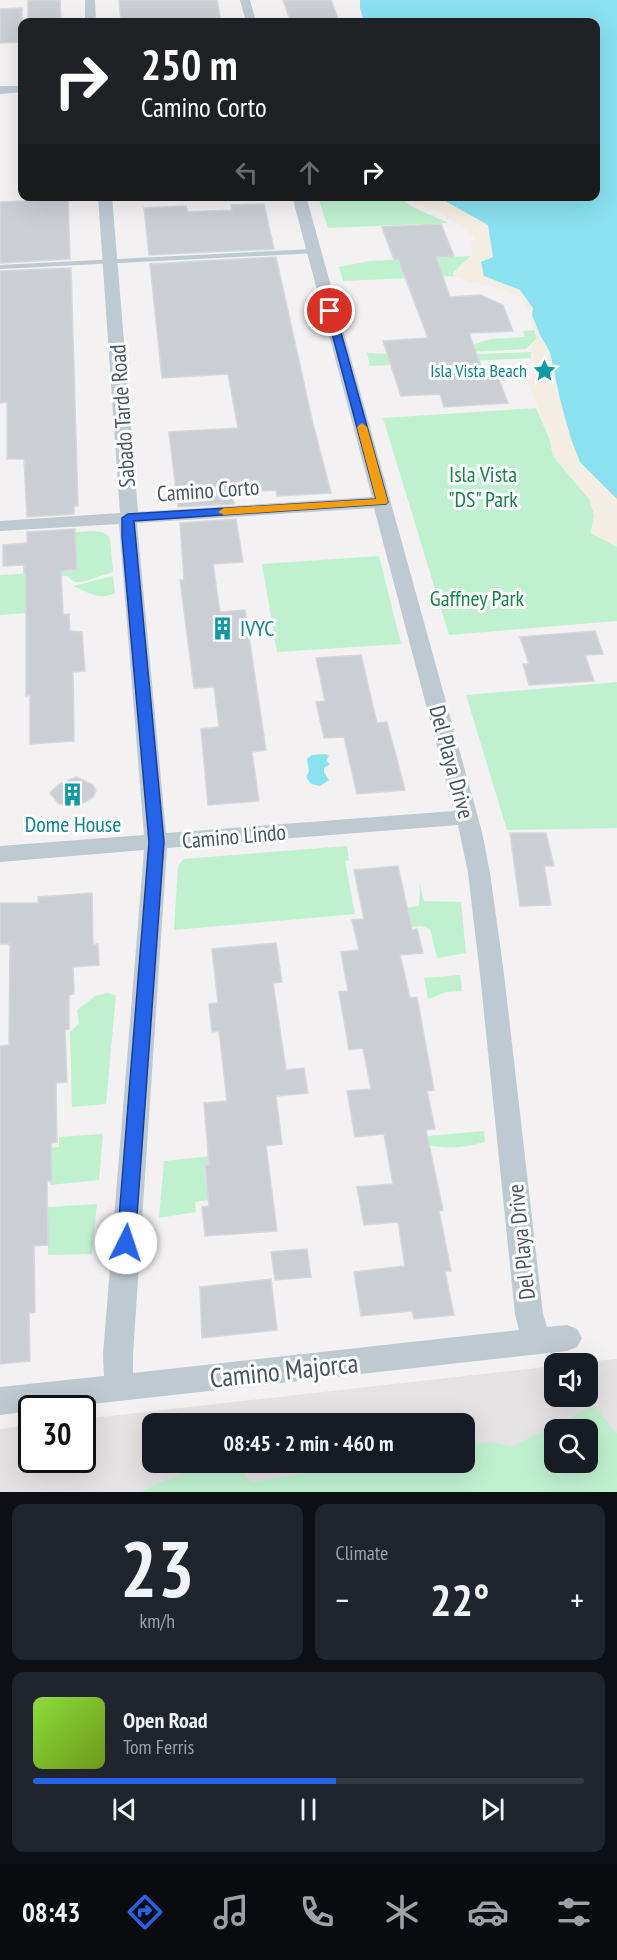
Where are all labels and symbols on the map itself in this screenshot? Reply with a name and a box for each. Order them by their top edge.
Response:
pin [304,285,355,336]
street label: Sabado Tarde Road [103,344,141,488]
place icon: Isla Vista Beach [532,357,558,383]
place label: Isla Vista Beach [430,359,527,382]
park label: Isla Vista "DS" Park [448,460,518,513]
street label: Camino Corto [156,472,260,508]
park label: Gaffney Park [430,584,525,612]
place label: IVYC [240,614,274,642]
building icon: IVYC [209,615,235,641]
street label: Del Playa Drive [423,702,481,822]
building icon: Dome House [60,782,86,808]
place label: Dome House [25,810,121,838]
street label: Camino Lindo [181,818,287,854]
street label: Del Playa Drive [501,1183,541,1301]
position arrow [94,1211,158,1275]
street label: Camino Majorca [208,1345,360,1395]
speed limit sign: 30 [18,1395,96,1473]

